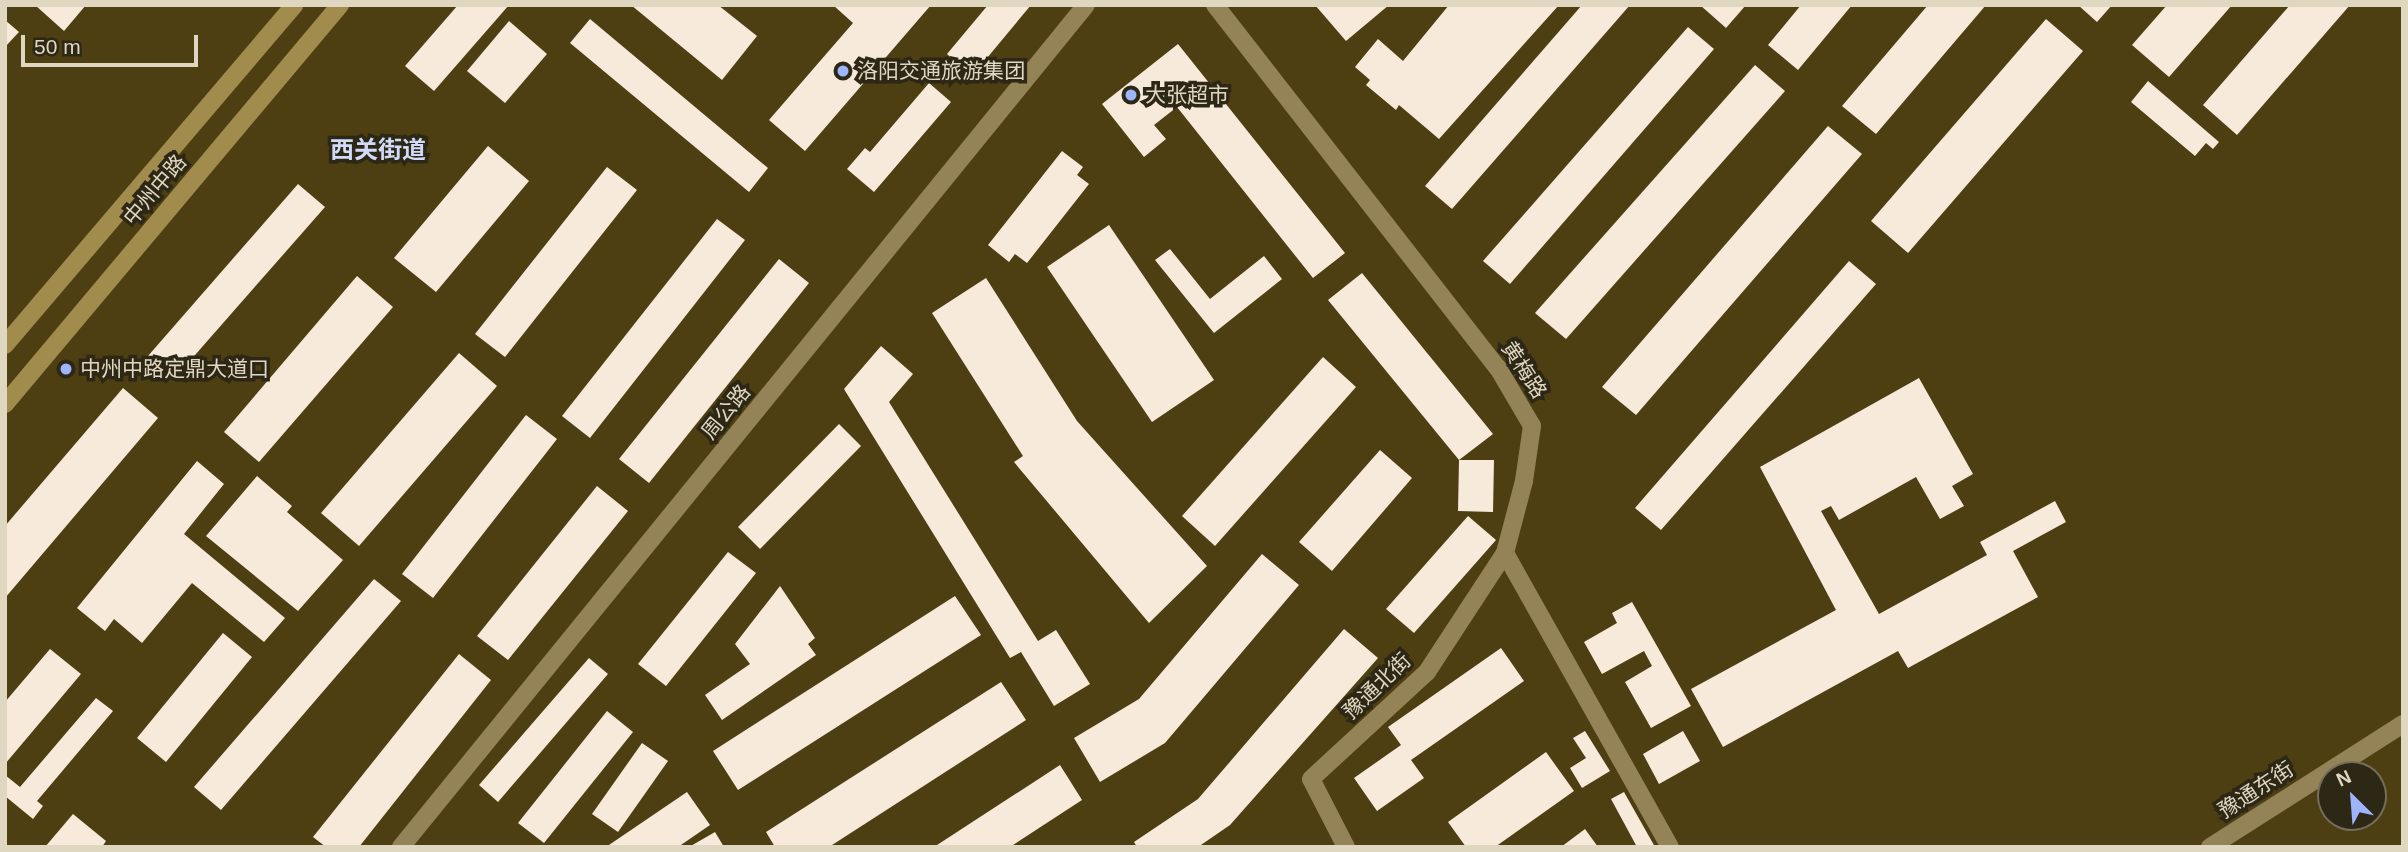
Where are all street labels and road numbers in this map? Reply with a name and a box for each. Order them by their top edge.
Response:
street label: 中州中路 [118,150,192,230]
street label: 黄梅路 [1496,337,1552,403]
street label: 周公路 [696,380,756,444]
street label: 豫通北街 [1338,648,1416,724]
street label: 豫通东街 [2214,757,2298,823]

